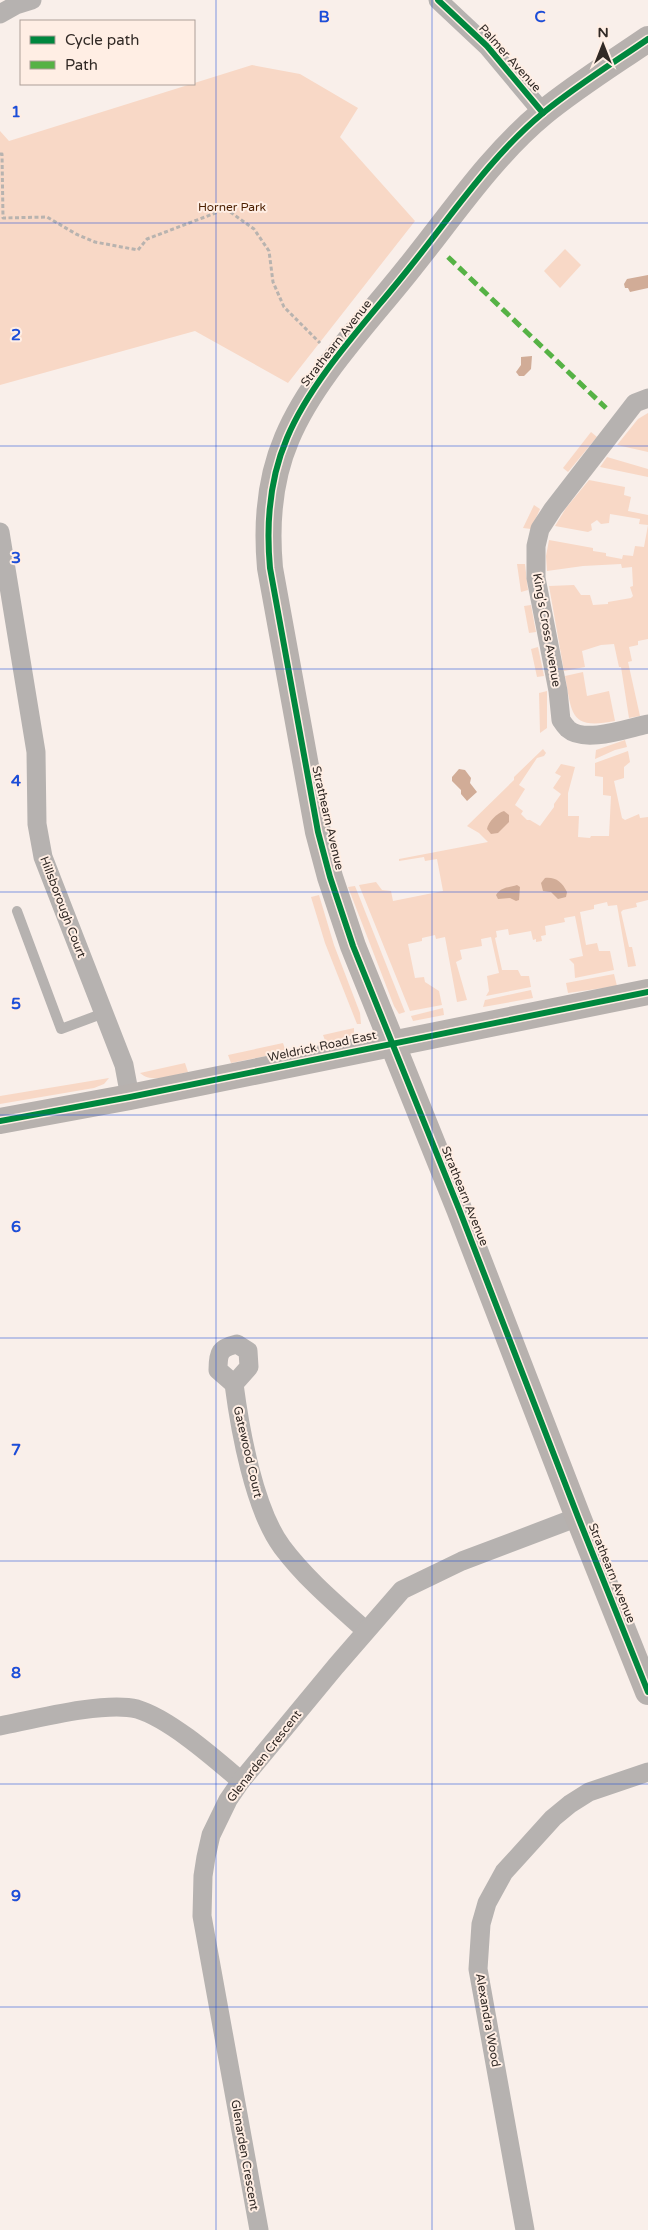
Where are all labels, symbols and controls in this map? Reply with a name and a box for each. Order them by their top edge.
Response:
text: B [318,7,330,27]
text: C [534,7,546,27]
legend [20,20,195,85]
north arrow [578,20,628,70]
street label: Palmer Avenue [476,21,544,95]
text: N [597,24,609,41]
text: Cycle path [65,31,139,49]
text: Path [65,56,98,74]
text: 1 [11,102,21,122]
park label: Horner Park [198,200,267,214]
street label: Strathearn Avenue [298,297,374,389]
text: 2 [11,325,21,345]
text: 3 [11,548,21,568]
street label: King's Cross Avenue [530,572,564,688]
street label: Strathearn Avenue [309,765,347,872]
text: 4 [11,771,21,791]
street label: Hillsborough Court [37,854,89,960]
text: 5 [11,994,21,1014]
street label: Weldrick Road East [267,1028,378,1064]
street label: Strathearn Avenue [439,1144,491,1248]
text: 6 [11,1217,21,1237]
street label: Gatewood Court [231,1405,265,1500]
text: 7 [11,1440,21,1460]
street label: Strathearn Avenue [586,1521,638,1625]
text: 8 [11,1663,21,1683]
street label: Glenarden Crescent [224,1707,304,1805]
text: 9 [11,1886,21,1906]
street label: Alexandra Wood [473,1972,503,2068]
street label: Glenarden Crescent [228,2099,262,2212]

